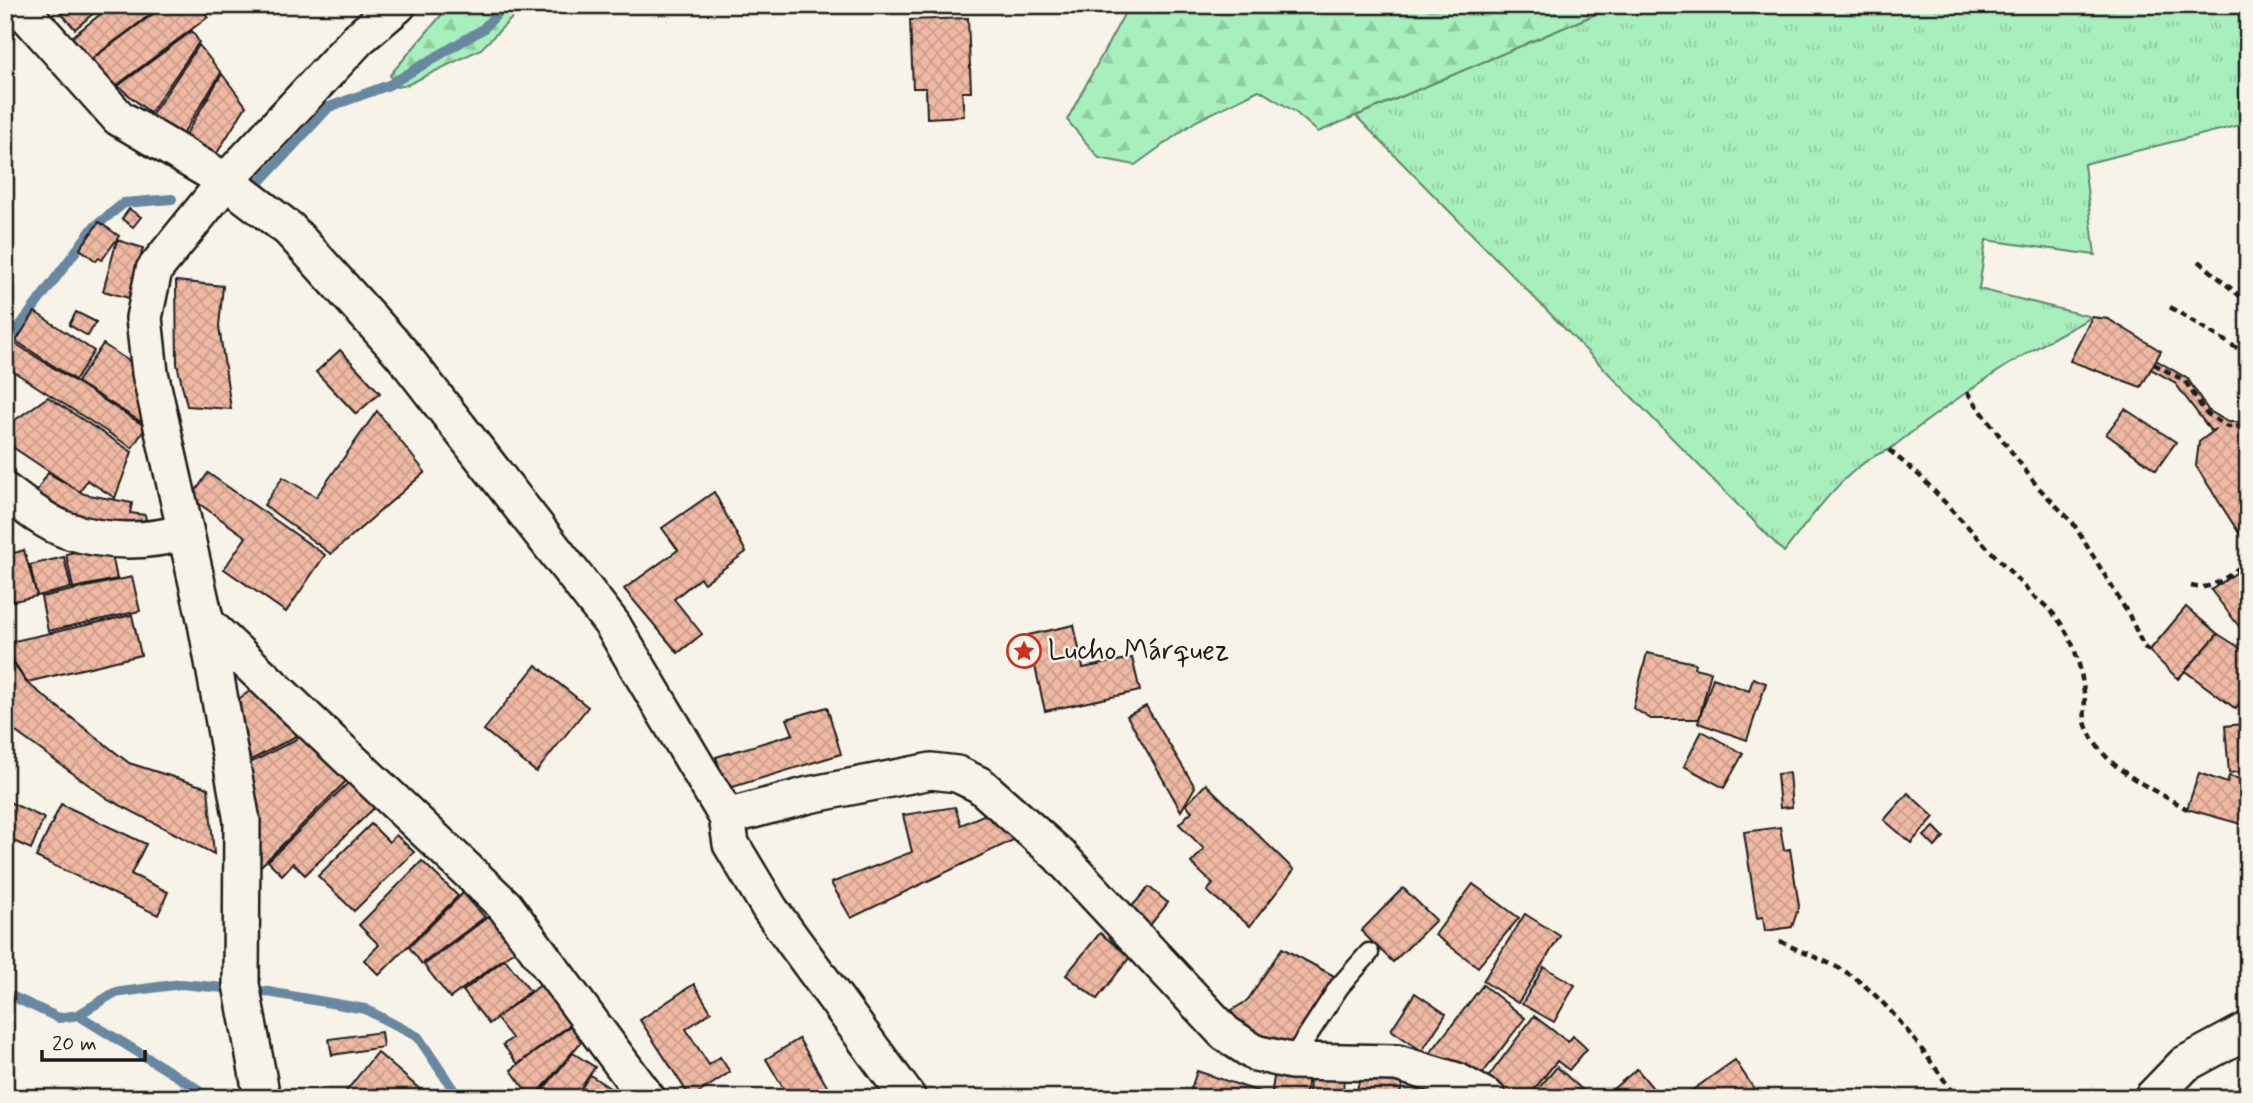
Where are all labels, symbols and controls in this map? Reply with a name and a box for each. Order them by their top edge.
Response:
place icon: Lucho Márquez [1005,632,1043,670]
place label: Lucho Márquez [1048,633,1229,670]
scale bar [42,1019,145,1063]
text: 20 m [52,1030,97,1058]

